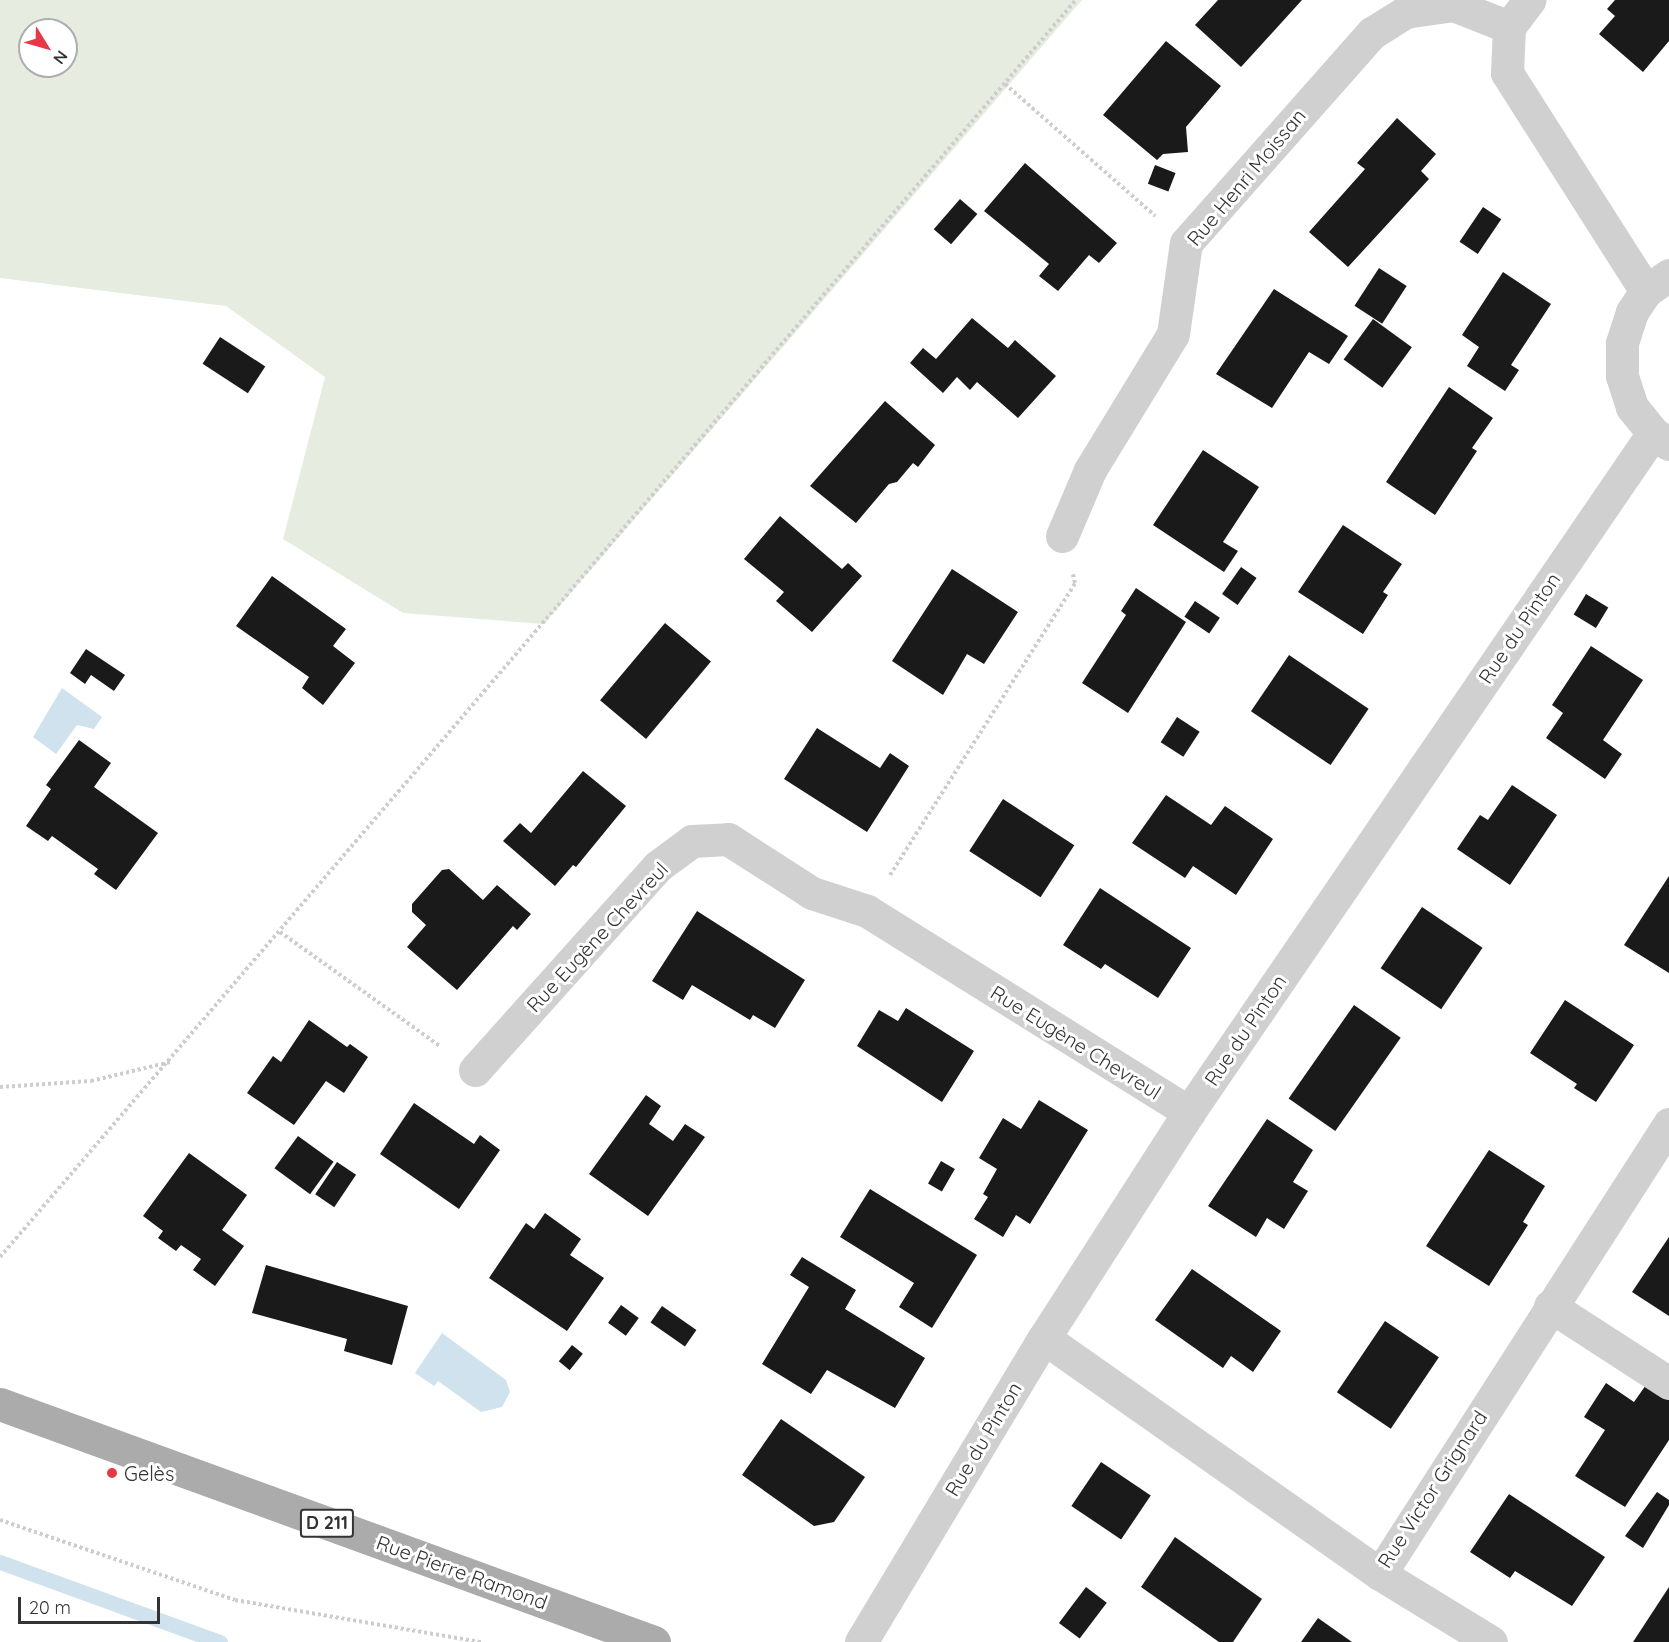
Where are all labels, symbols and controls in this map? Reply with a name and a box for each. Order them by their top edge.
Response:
north arrow [18,18,78,78]
text: N [49,47,72,68]
street label: Rue Henri Moissan [1182,104,1310,250]
street label: Rue du Pinton [1473,568,1565,688]
street label: Rue Eugène Chevreul [521,857,673,1017]
street label: Rue du Pinton [1199,970,1291,1090]
street label: Rue Eugène Chevreul [986,980,1166,1104]
street label: Rue du Pinton [940,1378,1026,1500]
street label: Rue Victor Grignard [1372,1406,1492,1572]
place label: Gelès [124,1461,174,1485]
marker: Gelès [105,1466,119,1480]
road number: D 211 [298,1508,356,1538]
street label: Rue Pierre Ramond [373,1530,551,1614]
scale bar [21,1585,164,1623]
text: 20 m [29,1596,71,1619]

